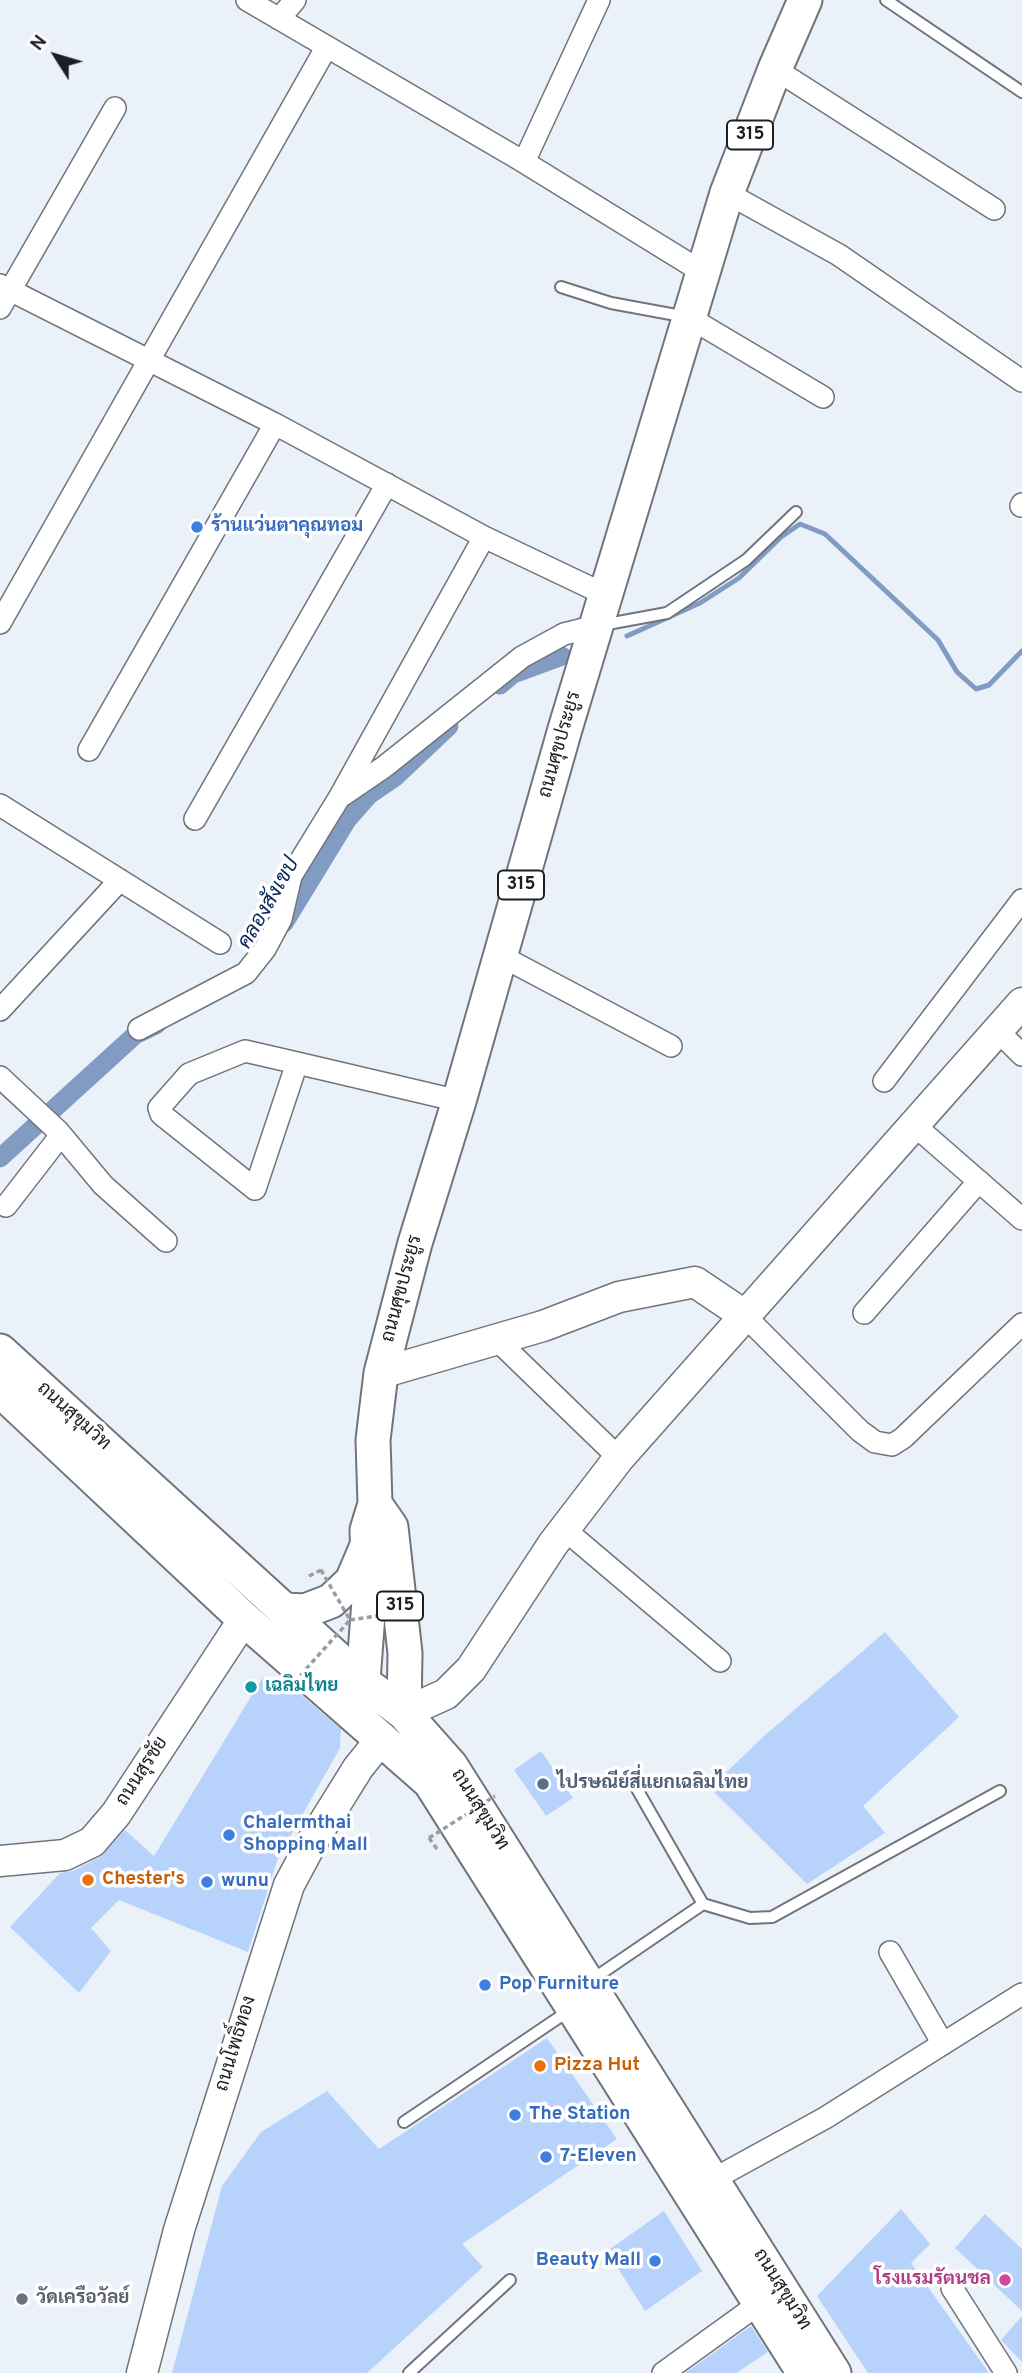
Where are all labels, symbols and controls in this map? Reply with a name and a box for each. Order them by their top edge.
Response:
north arrow [21,21,91,91]
text: N [26,31,53,56]
road number: 315 [727,120,773,150]
place label: ร้านแว่นตาคุณทอม [211,516,363,538]
marker: ร้านแว่นตาคุณทอม [189,519,205,535]
street label: ถนนศุขประยูร [535,689,587,801]
water label: คลองสังเขป [234,854,306,954]
road number: 315 [498,870,544,900]
street label: ถนนศุขประยูร [378,1233,428,1345]
street label: ถนนสุขุมวิท [31,1378,115,1456]
road number: 315 [377,1591,423,1620]
place label: เฉลิมไทย [265,1676,338,1698]
marker: เฉลิมไทย [243,1679,259,1695]
street label: ถนนสุรชัย [112,1733,174,1811]
street label: ถนนสุขุมวิท [445,1765,513,1855]
place label: ไปรษณีย์สี่แยกเฉลิมไทย [557,1773,748,1795]
marker: ไปรษณีย์สี่แยกเฉลิมไทย [535,1776,551,1792]
place label: Chalermthai Shopping Mall [243,1813,368,1857]
marker: Chalermthai Shopping Mall [221,1827,237,1843]
place label: Chester's [102,1869,185,1891]
place label: wunu [221,1871,269,1893]
marker: Chester's [80,1872,96,1888]
marker: wunu [199,1874,215,1890]
place label: Pop Furniture [499,1974,619,1996]
marker: Pop Furniture [477,1977,493,1993]
street label: ถนนโพธิ์ทอง [212,1993,262,2095]
place label: Pizza Hut [554,2055,640,2077]
marker: Pizza Hut [532,2058,548,2074]
place label: The Station [529,2104,631,2126]
marker: The Station [507,2107,523,2123]
place label: 7-Eleven [560,2146,637,2168]
marker: 7-Eleven [538,2149,554,2165]
street label: ถนนสุขุมวิท [747,2245,815,2335]
place label: Beauty Mall [536,2250,641,2272]
marker: Beauty Mall [647,2253,663,2269]
place label: โรงแรมรัตนชล [874,2269,991,2291]
marker: โรงแรมรัตนชล [997,2272,1013,2288]
place label: วัดเครือวัลย์ [36,2288,129,2310]
marker: วัดเครือวัลย์ [14,2291,30,2307]

